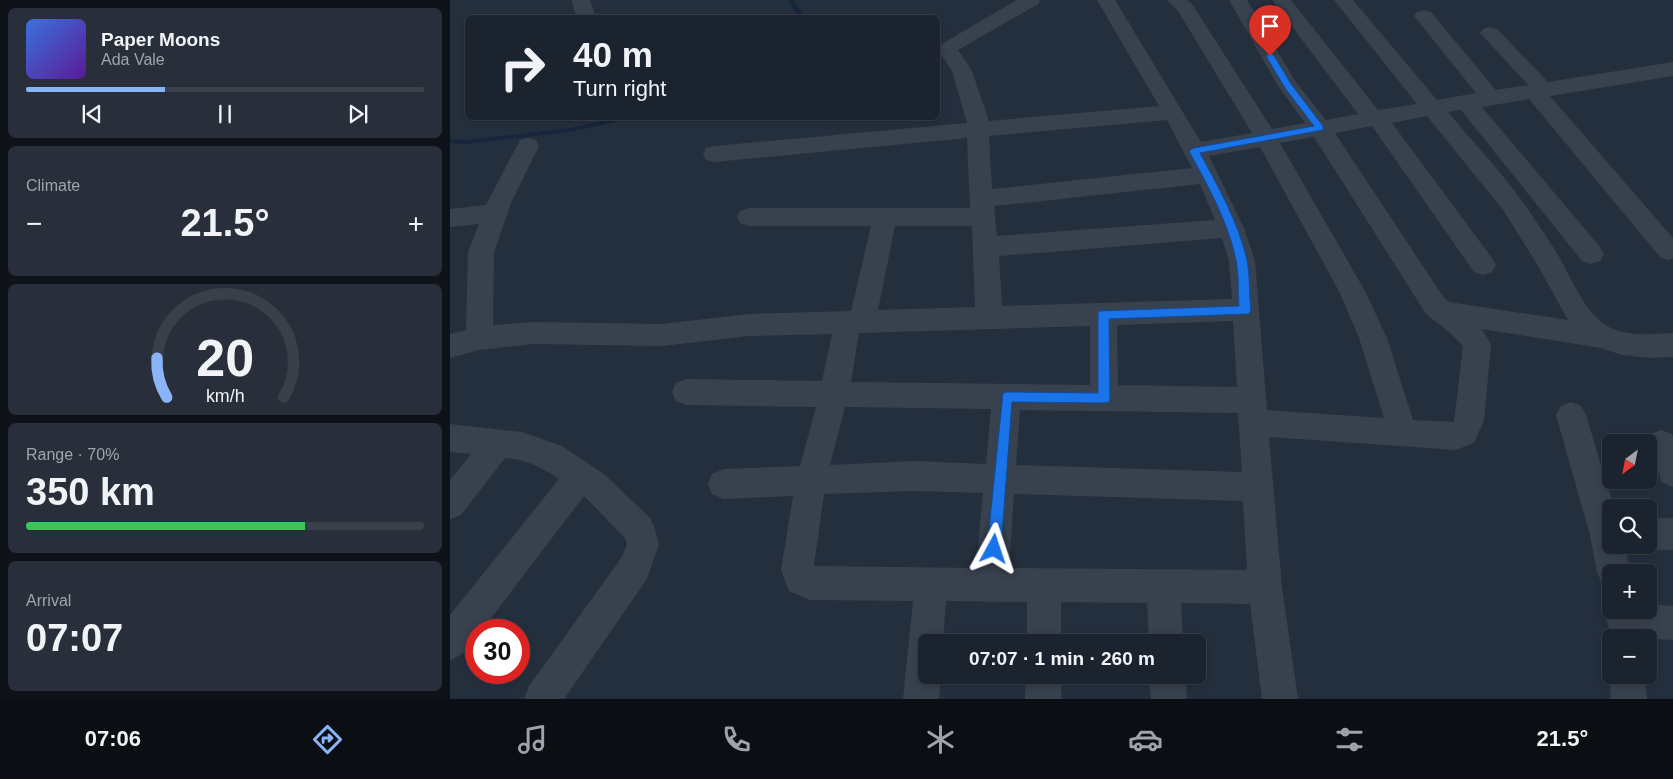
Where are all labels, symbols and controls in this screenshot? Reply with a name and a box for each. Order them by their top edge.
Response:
pin [1249,5,1291,56]
icon: arrive [1256,12,1284,40]
text: Paper Moons [101,29,220,50]
icon: right [490,35,555,100]
text: 40 m [573,35,653,74]
text: Ada Vale [101,51,165,68]
text: Turn right [573,76,666,101]
icon: previous [78,100,106,128]
icon: pause [211,100,239,128]
icon: next [344,100,372,128]
text: Climate [26,177,80,194]
text: 21.5° [180,202,270,244]
text: − [26,208,42,239]
text: + [408,208,424,239]
text: 20 [196,329,254,387]
text: km/h [206,386,244,406]
north arrow [1602,434,1658,489]
map controls [1602,434,1657,684]
text: Range · 70% [26,446,119,463]
text: 350 km [26,471,155,513]
button: search [1602,499,1657,554]
position arrow [967,522,1019,574]
button: + [1602,564,1657,619]
text: Arrival [26,592,71,609]
text: 07:07 [26,617,123,659]
speed limit sign: 30 [465,619,530,684]
button: − [1602,629,1657,684]
text: 07:07 · 1 min · 260 m [969,648,1155,669]
icon: directions [310,722,345,757]
icon: music [515,722,550,757]
icon: phone [719,722,754,757]
icon: climate [923,722,958,757]
icon: car [1128,722,1163,757]
icon: filters [1332,722,1367,757]
text: 07:06 [85,726,141,751]
text: 21.5° [1537,726,1588,751]

